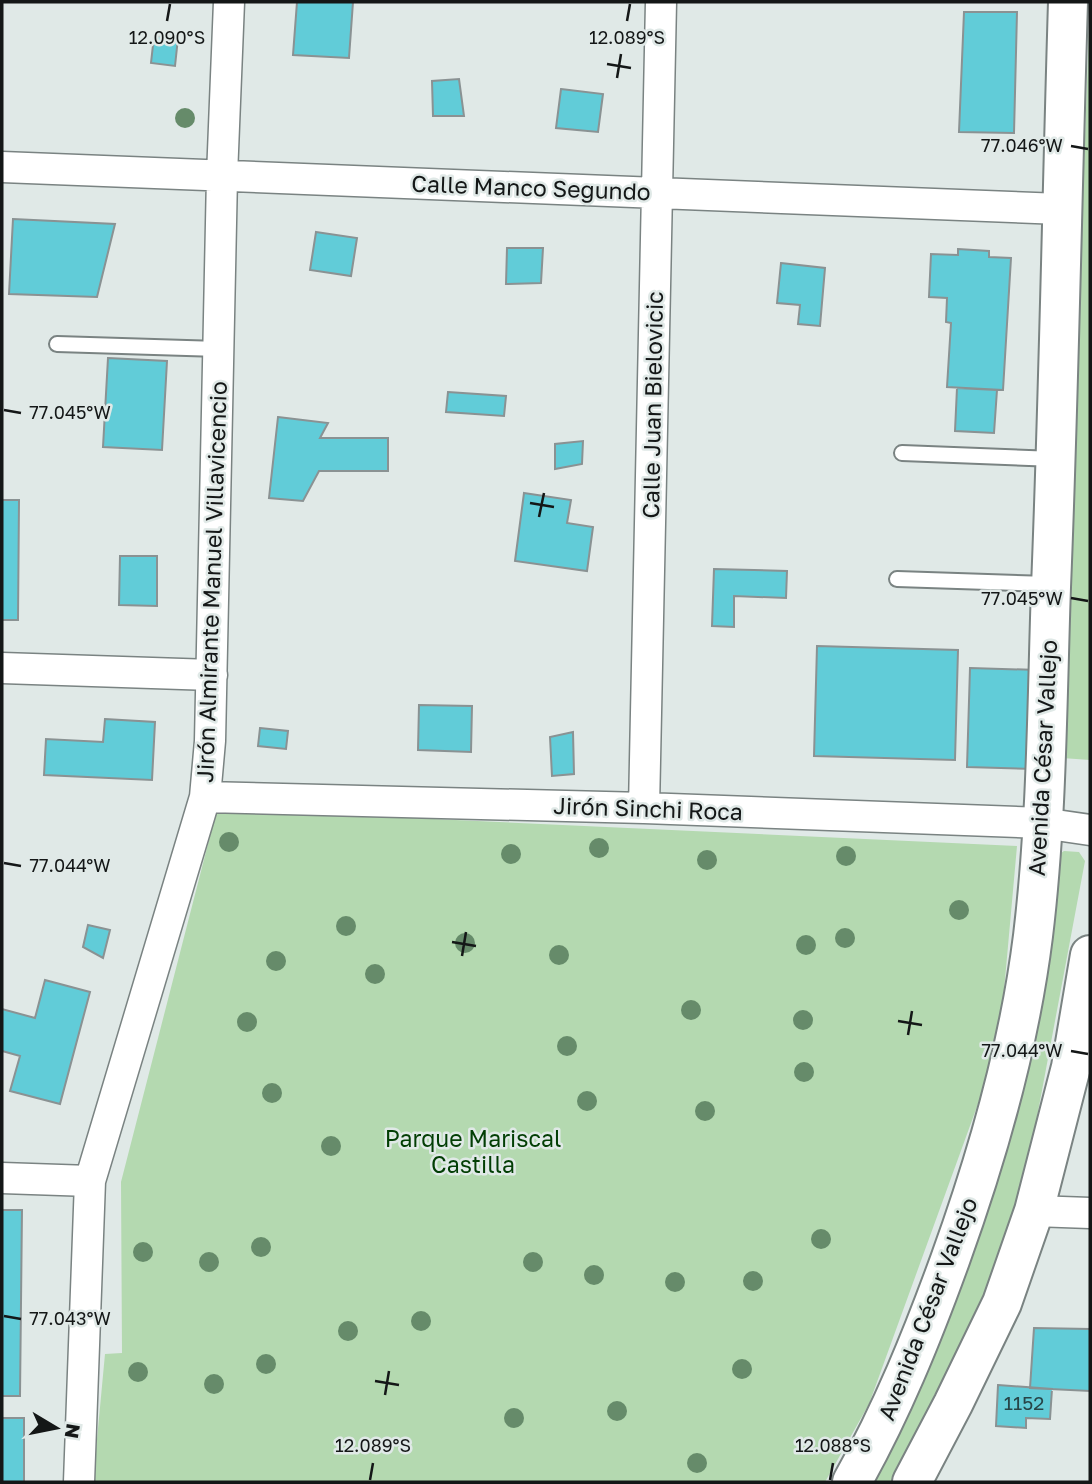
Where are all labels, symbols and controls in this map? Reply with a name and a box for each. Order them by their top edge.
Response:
text: 12.090°S [129,26,205,48]
text: 12.089°S [589,26,665,48]
text: 77.046°W [981,134,1063,156]
street label: Calle Manco Segundo [411,169,651,205]
street label: Calle Juan Bielovicic [636,291,668,519]
street label: Jirón Almirante Manuel Villavicencio [190,381,232,783]
text: 77.045°W [29,401,111,423]
text: 77.045°W [981,587,1063,609]
street label: Avenida César Vallejo [1022,639,1062,877]
street label: Jirón Sinchi Roca [553,791,743,825]
text: 77.044°W [30,854,111,876]
text: 77.044°W [982,1039,1063,1061]
park label: Parque Mariscal Castilla [385,1124,561,1178]
street label: Avenida César Vallejo [872,1193,983,1424]
text: 77.043°W [29,1307,111,1329]
house number: 1152 [1004,1391,1044,1414]
north arrow [21,1393,91,1463]
text: N [61,1422,86,1440]
text: 12.089°S [335,1434,411,1456]
text: 12.088°S [795,1434,871,1456]

